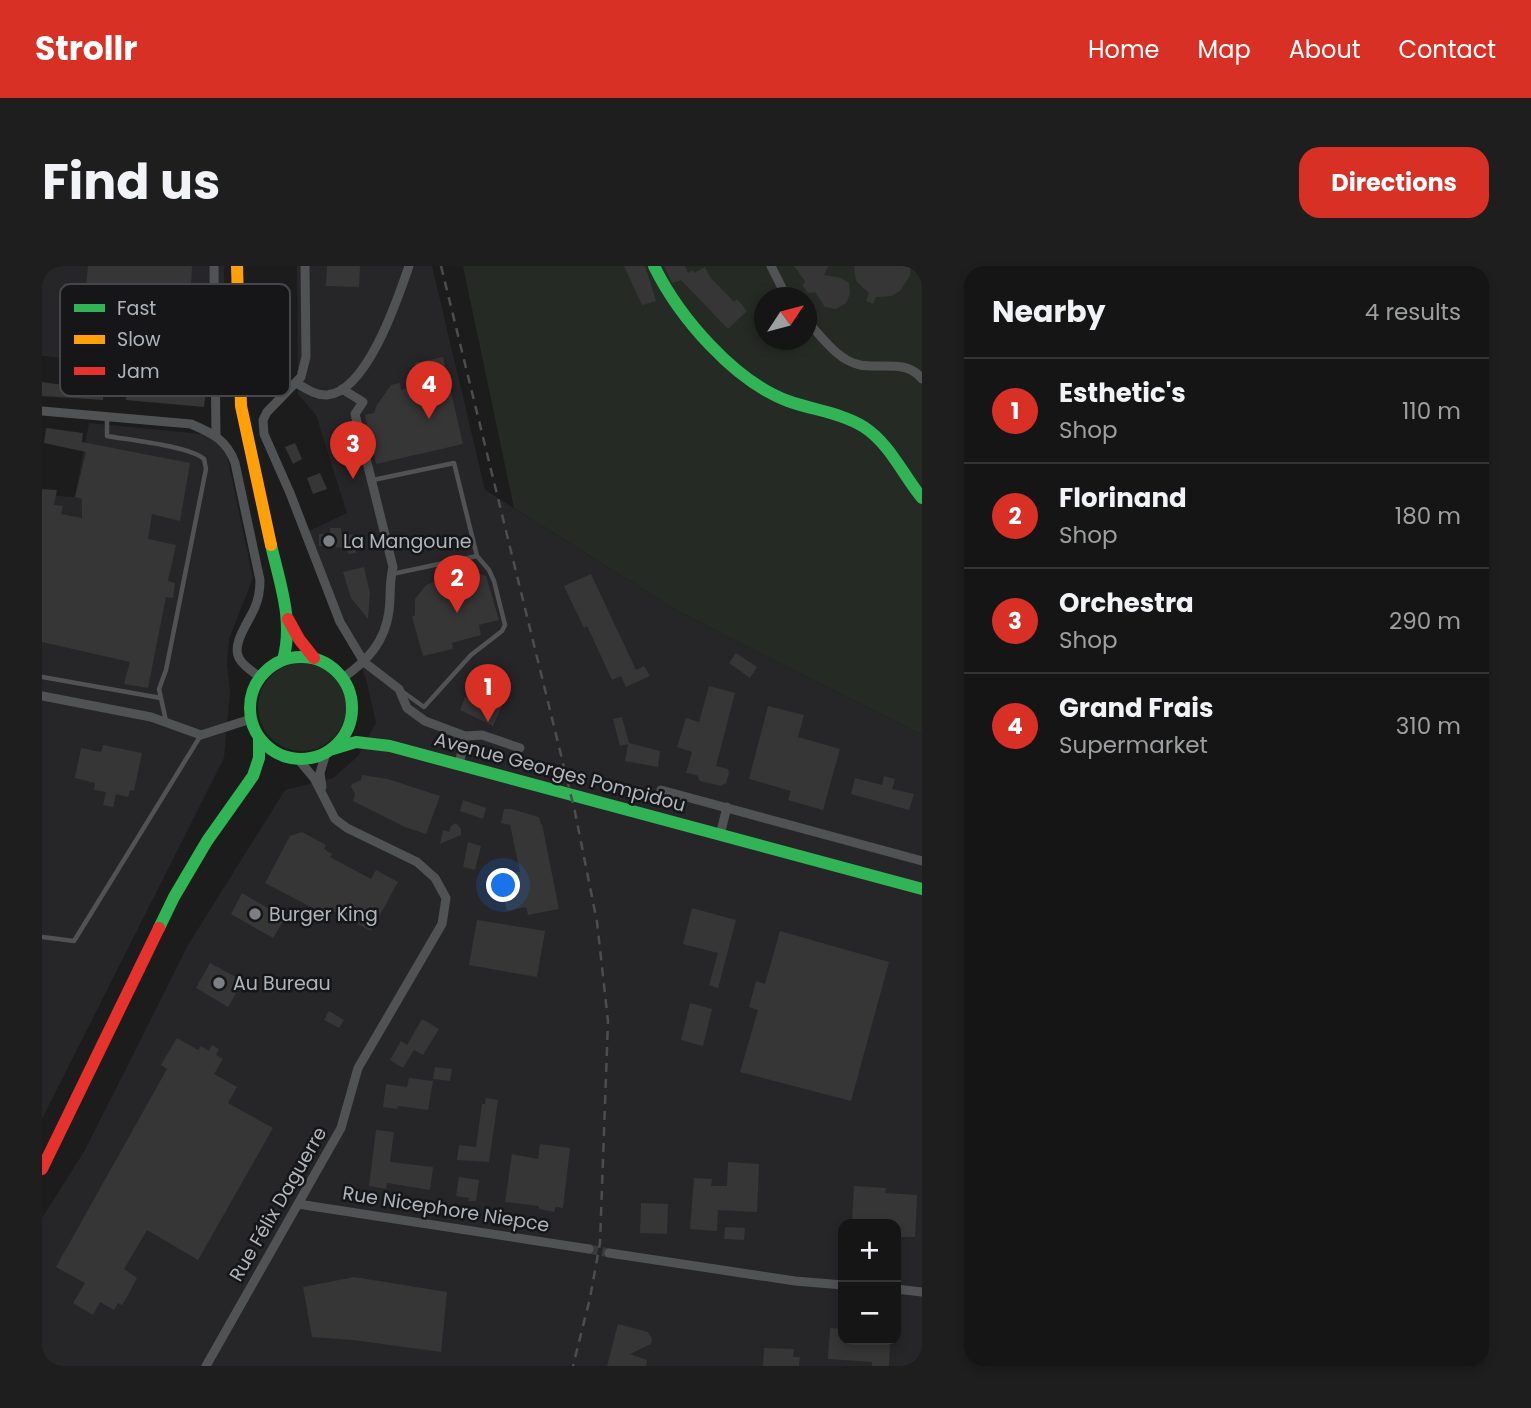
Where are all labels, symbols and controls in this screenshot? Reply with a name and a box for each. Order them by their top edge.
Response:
text: Strollr [35,25,137,72]
text: Home [1088,33,1160,66]
text: Map [1198,33,1251,66]
text: About [1289,33,1360,66]
text: Contact [1398,33,1496,66]
button: Directions [1299,147,1489,218]
text: Find us [42,148,220,216]
legend [60,284,290,396]
north arrow [754,287,817,350]
text: Nearby [992,290,1106,333]
text: Fast [117,295,156,322]
text: 4 results [1365,296,1461,328]
text: Slow [117,326,161,353]
text: Jam [117,358,159,385]
pin: 4 [406,361,452,419]
text: Esthetic's [1059,375,1186,411]
text: 1 [1011,395,1019,427]
text: 110 m [1402,395,1461,427]
text: Shop [1059,414,1118,446]
pin: 3 [330,421,376,479]
text: Florinand [1059,480,1187,516]
text: 2 [1008,500,1022,532]
text: 180 m [1395,500,1461,532]
text: Shop [1059,519,1118,551]
place label: La Mangoune [343,528,472,555]
marker: La Mangoune [321,533,337,549]
pin: 2 [434,555,480,613]
text: Orchestra [1059,585,1194,621]
text: 3 [1008,605,1022,637]
text: 290 m [1389,605,1461,637]
text: Shop [1059,624,1118,656]
pin: 1 [465,664,511,722]
text: Grand Frais [1059,690,1213,726]
text: 4 [1007,710,1023,742]
text: 310 m [1396,710,1461,742]
street label: Avenue Georges Pompidou [431,725,689,819]
text: Supermarket [1059,729,1208,761]
your location [486,868,520,902]
place label: Burger King [269,901,378,928]
marker: Burger King [247,906,263,922]
place label: Au Bureau [233,970,331,997]
marker: Au Bureau [211,975,227,991]
street label: Rue Félix Daguerre [223,1122,333,1286]
street label: Rue Nicephore Niepce [341,1179,551,1239]
map controls [838,1219,901,1345]
button: + [838,1219,901,1282]
button: − [838,1282,901,1345]

